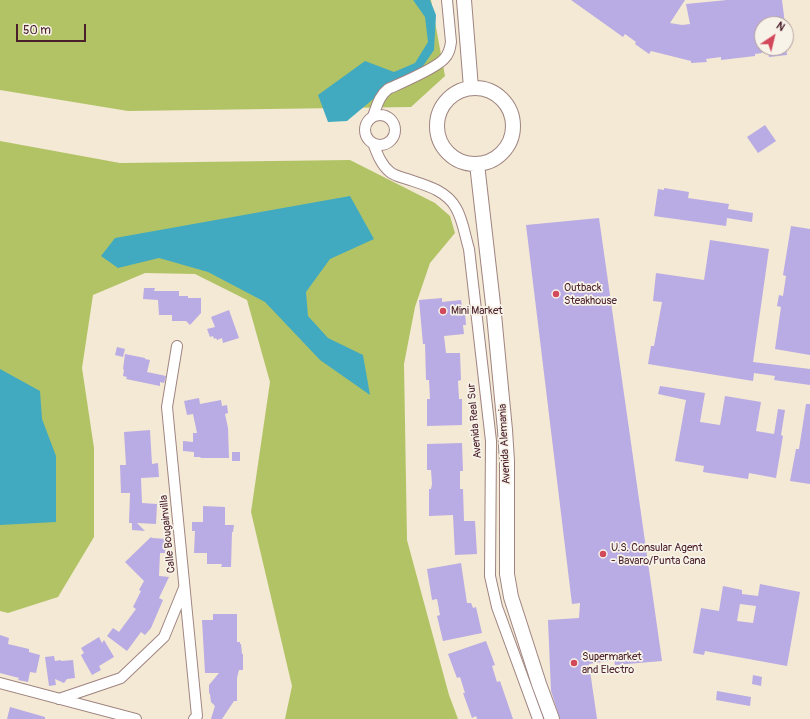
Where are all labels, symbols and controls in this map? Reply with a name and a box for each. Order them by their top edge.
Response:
scale bar [18,16,88,42]
north arrow [754,16,794,56]
text: N [774,19,787,34]
text: 50 m [23,23,51,38]
place label: Outback Steakhouse [564,281,617,307]
marker: Outback Steakhouse [551,289,561,299]
place label: Mini Market [451,304,503,318]
marker: Mini Market [438,306,448,316]
street label: Avenida Real Sur [465,383,485,459]
street label: Avenida Alemania [496,403,514,485]
street label: Calle Bougainvilla [157,494,179,574]
place label: U.S. Consular Agent - Bavaro/Punta Cana [611,541,706,567]
marker: U.S. Consular Agent - Bavaro/Punta Cana [598,549,608,559]
place label: Supermarket and Electro [582,650,642,676]
marker: Supermarket and Electro [569,658,579,668]

